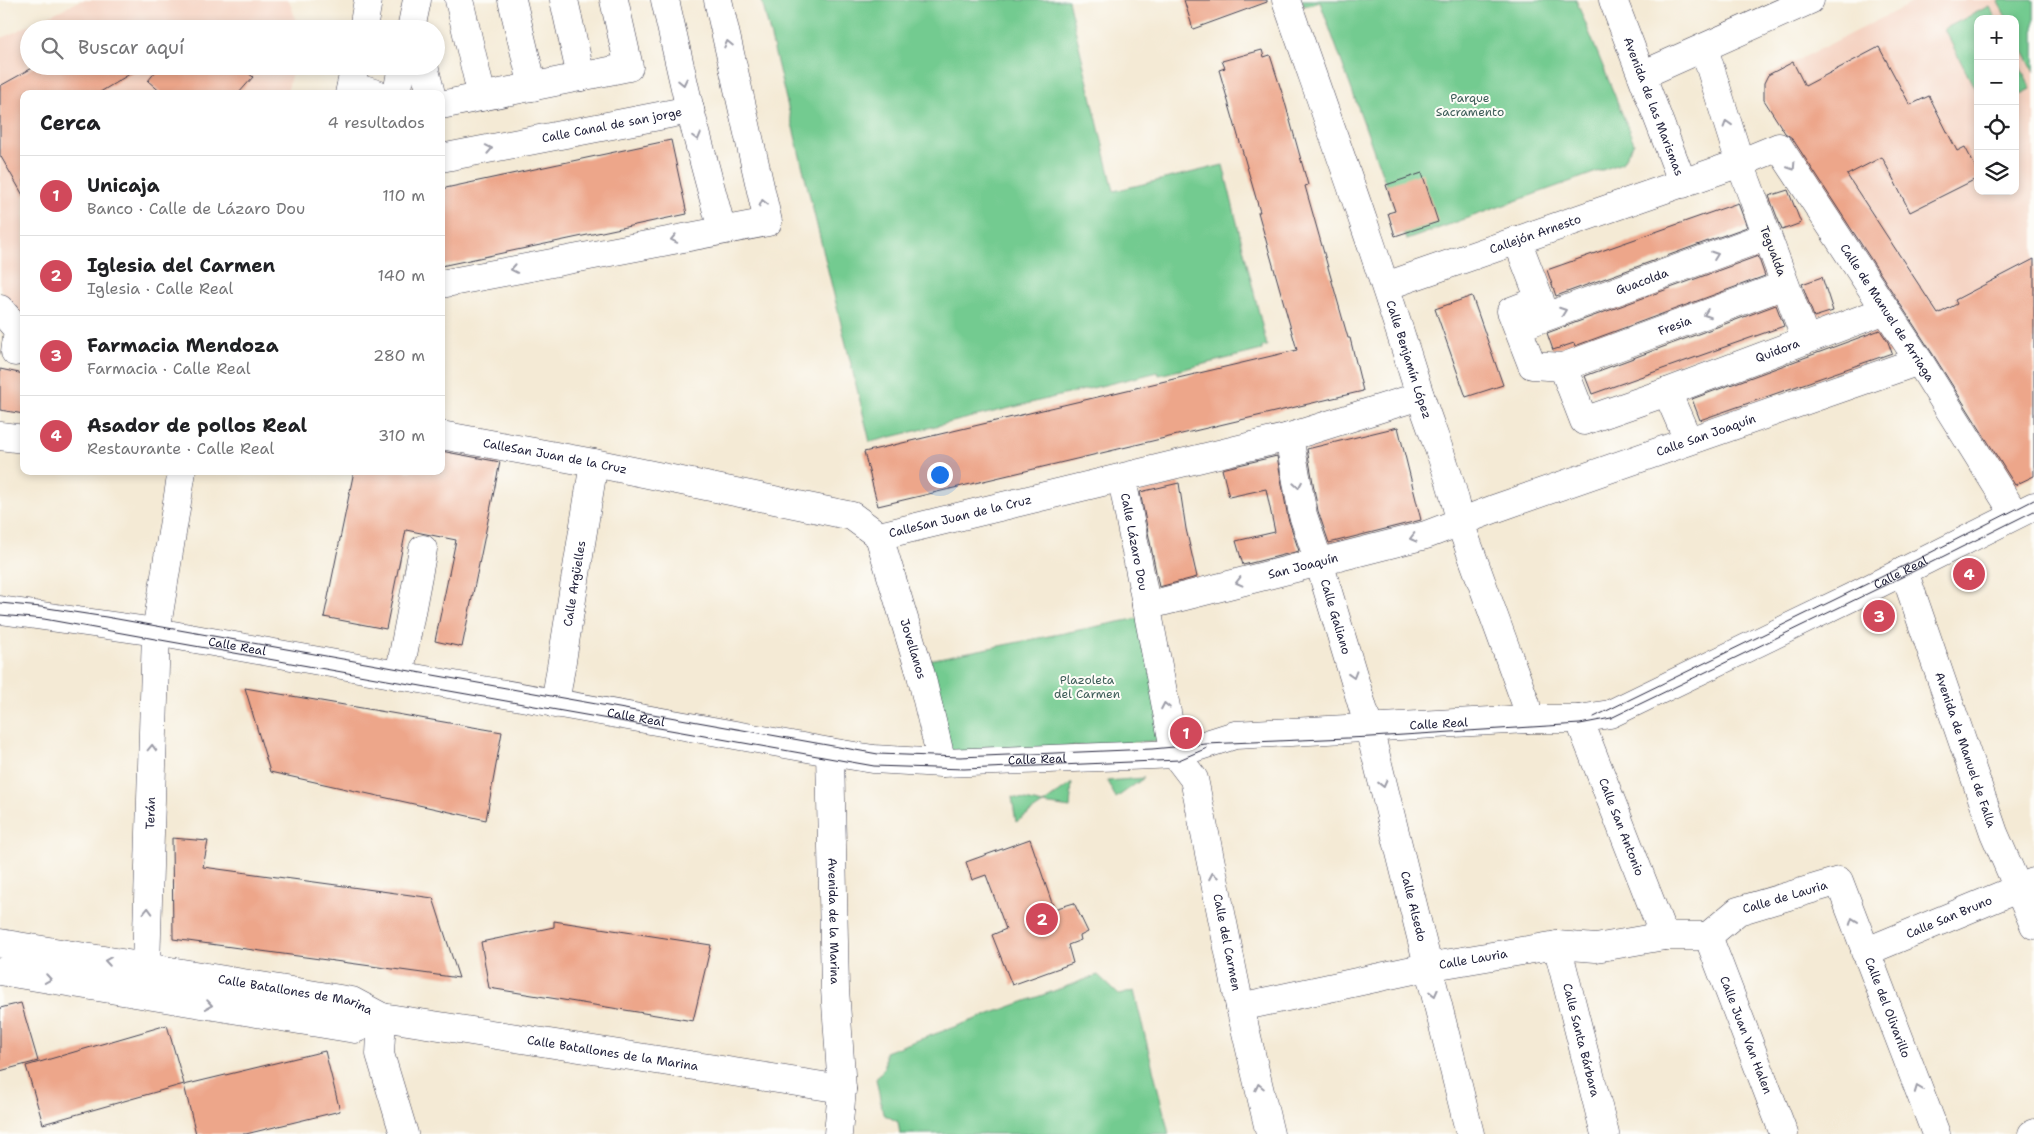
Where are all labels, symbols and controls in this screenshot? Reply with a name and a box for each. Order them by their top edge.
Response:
map controls [1974,15,2019,195]
button: + [1974,15,2019,60]
search box [20,20,445,75]
icon: search [38,34,66,62]
text: Buscar aquí [78,35,184,60]
street label: Avenida de las Marismas [1620,35,1687,178]
one-way arrow [723,40,734,49]
button: − [1974,60,2019,105]
one-way arrow [677,77,688,86]
park label: Parque Sacramento [1436,90,1504,120]
street label: Calle Canal de san jorge [540,104,684,146]
button: locate [1974,105,2019,150]
text: Cerca [40,109,101,137]
text: 4 resultados [327,112,425,133]
one-way arrow [1723,120,1733,128]
one-way arrow [691,133,702,141]
one-way arrow [485,144,494,154]
button: layers [1974,150,2019,195]
one-way arrow [1786,162,1796,171]
text: Unicaja [87,173,160,198]
text: 1 [52,185,60,206]
text: 110 m [382,185,425,206]
text: Banco · Calle de Lázaro Dou [87,198,305,219]
one-way arrow [758,198,769,207]
street label: Callejón Arnesto [1487,211,1583,257]
street label: Tegualda [1756,224,1790,279]
one-way arrow [670,233,678,243]
street label: Calle de Manuel de Arriaga [1836,241,1938,385]
one-way arrow [1710,251,1719,261]
text: Iglesia del Carmen [87,253,275,278]
one-way arrow [510,264,519,274]
text: 2 [50,265,62,286]
text: 140 m [378,265,425,286]
street label: Guacolda [1613,265,1671,299]
text: Iglesia · Calle Real [87,278,233,299]
street label: Calle Benjamín López [1382,298,1435,421]
one-way arrow [1558,307,1567,317]
one-way arrow [1703,308,1711,318]
street label: Fresia [1656,312,1694,339]
text: Farmacia Mendoza [87,333,279,358]
street label: Quidora [1753,335,1802,366]
text: 3 [50,345,62,366]
text: 280 m [373,345,425,366]
text: Farmacia · Calle Real [87,358,251,379]
street label: Calle San Joaquín [1654,411,1758,460]
text: Asador de pollos Real [87,413,307,438]
text: 4 [50,425,62,446]
text: 310 m [378,425,425,446]
street label: CalleSan Juan de la Cruz [482,435,629,478]
text: Restaurante · Calle Real [87,438,274,459]
your location [927,462,953,488]
one-way arrow [1292,481,1302,490]
street label: CalleSan Juan de la Cruz [887,491,1033,541]
street label: Calle Lázaro Dou [1117,492,1151,592]
one-way arrow [1409,532,1418,543]
street label: Calle Argüelles [560,539,589,628]
street label: San Joaquín [1266,550,1340,583]
street label: Calle Real [1871,552,1931,593]
pin: 4 [1953,555,1985,593]
one-way arrow [1234,576,1243,587]
street label: Calle Galiano [1317,577,1354,656]
pin: 3 [1863,597,1895,635]
street label: Jovellanos [896,617,930,681]
street label: Calle Real [207,633,268,660]
one-way arrow [1347,670,1357,678]
street label: Avenida de Manuel de Falla [1931,670,2000,830]
park label: Plazoleta del Carmen [1054,672,1120,702]
one-way arrow [1160,702,1171,710]
street label: Calle Real [606,704,666,731]
pin: 1 [1170,714,1202,752]
street label: Calle Real [1409,714,1469,733]
one-way arrow [147,744,157,752]
street label: Calle Real [1008,750,1067,768]
street label: Calle San Antonio [1595,776,1648,878]
one-way arrow [1377,780,1388,789]
street label: Terán [142,797,159,830]
street label: Avenida de la Marina [824,857,843,985]
street label: Calle Alsedo [1397,869,1430,943]
one-way arrow [1209,872,1219,881]
street label: Calle de Lauria [1741,877,1830,917]
street label: Calle del Carmen [1209,892,1245,992]
street label: Calle San Bruno [1904,892,1995,942]
pin: 2 [1026,900,1058,938]
one-way arrow [143,906,153,914]
one-way arrow [1849,917,1859,925]
street label: Calle Lauria [1438,945,1509,973]
street label: Calle del Olivarillo [1861,955,1914,1060]
one-way arrow [104,956,112,966]
street label: Calle Batallones de Marina [217,971,376,1019]
one-way arrow [44,973,52,983]
street label: Calle Juan Van Halen [1716,974,1776,1096]
street label: Calle Santa Bárbara [1559,982,1603,1099]
one-way arrow [1428,988,1438,996]
one-way arrow [205,999,213,1010]
street label: Calle Batallones de la Marina [526,1032,700,1074]
one-way arrow [1254,1082,1265,1091]
one-way arrow [1914,1085,1924,1093]

